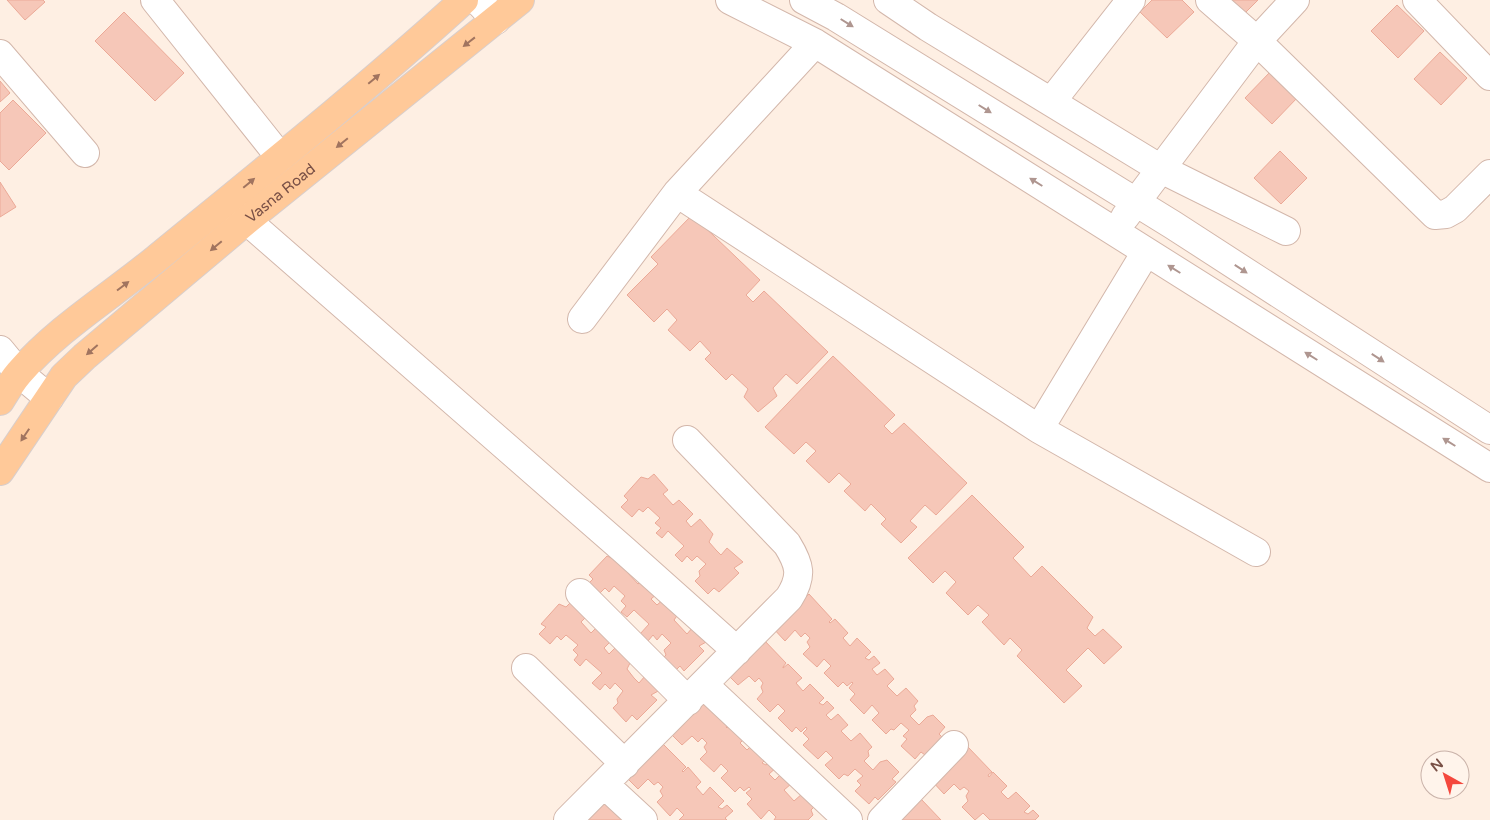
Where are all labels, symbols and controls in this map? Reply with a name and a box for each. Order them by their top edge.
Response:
one-way arrow [840,19,853,28]
one-way arrow [463,36,476,47]
one-way arrow [367,74,380,85]
one-way arrow [978,104,991,113]
one-way arrow [336,138,349,149]
street label: Vasna Road [242,160,319,227]
one-way arrow [242,177,255,188]
one-way arrow [1030,178,1043,187]
one-way arrow [210,240,223,251]
one-way arrow [1167,264,1180,274]
one-way arrow [1235,264,1248,274]
one-way arrow [116,281,130,291]
one-way arrow [85,345,98,356]
one-way arrow [1305,351,1318,360]
one-way arrow [1371,353,1384,362]
one-way arrow [20,428,30,442]
one-way arrow [1442,438,1455,447]
north arrow [1420,750,1470,800]
text: N [1427,755,1447,775]

